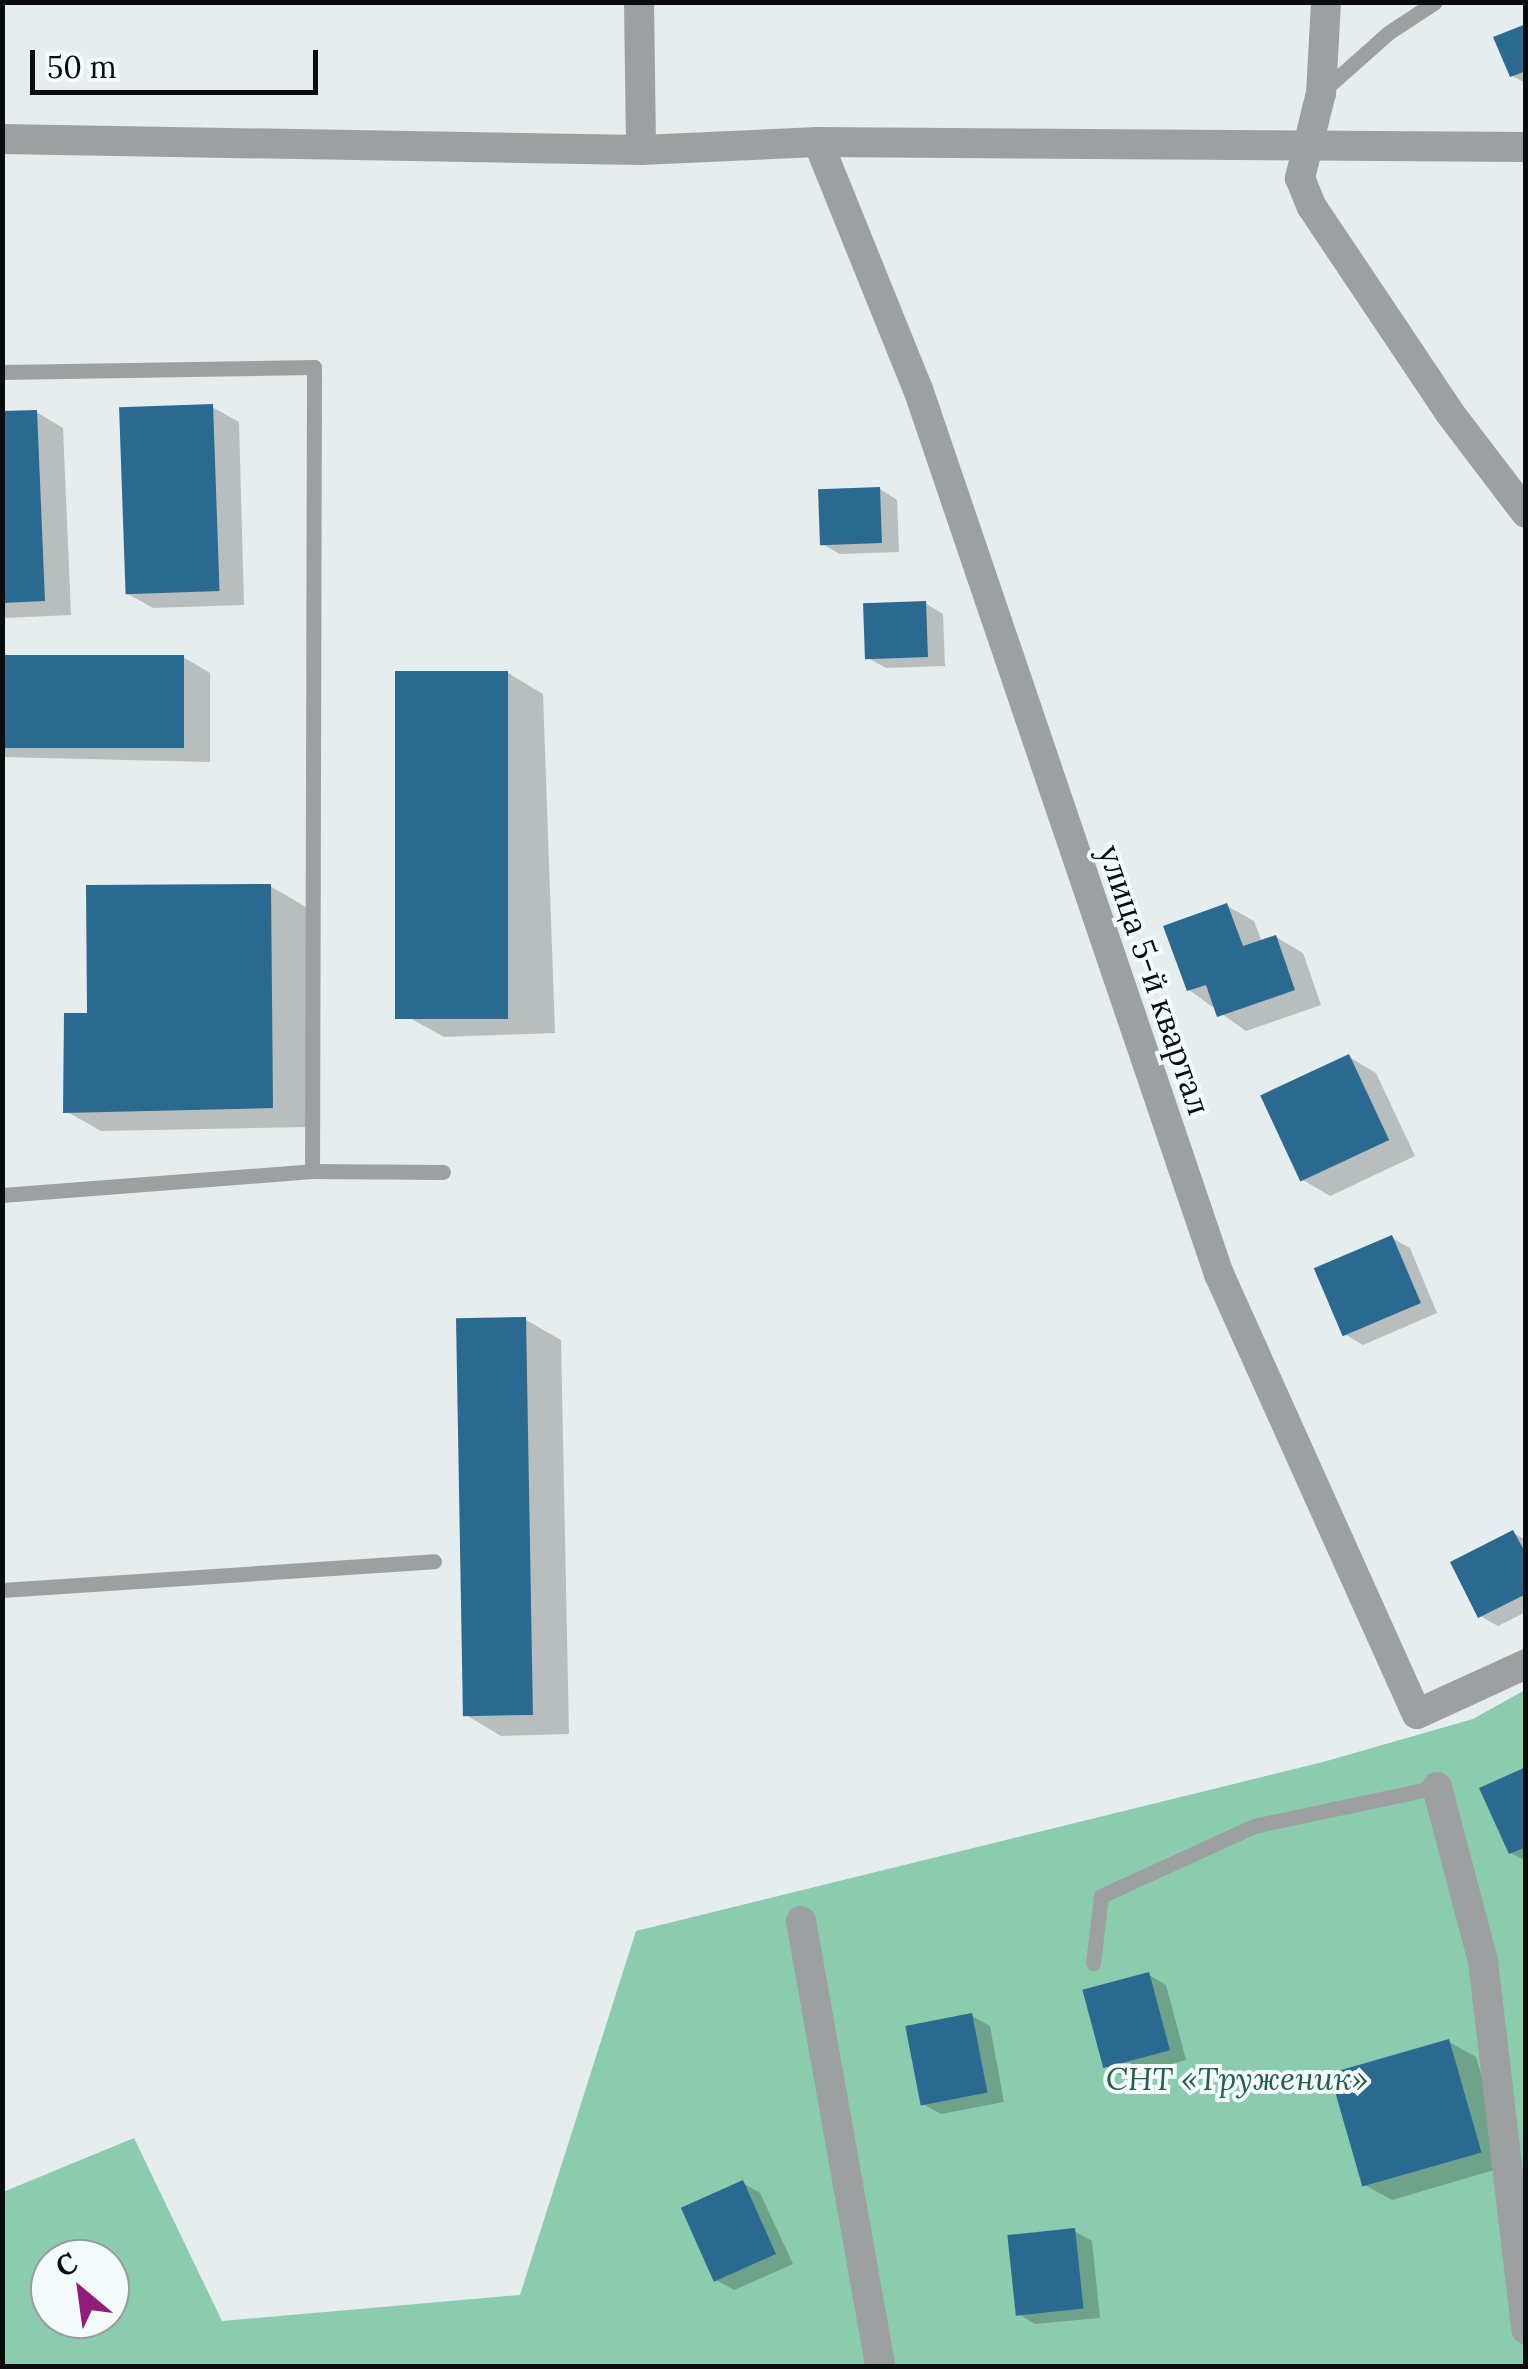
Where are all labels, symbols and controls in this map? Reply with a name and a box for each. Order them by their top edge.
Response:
scale bar [35,30,322,92]
text: 50 m [47,48,117,86]
street label: улица 5-й квартал [1090,840,1218,1120]
park label: СНТ «Труженик» [1106,2060,1368,2098]
north arrow [30,2239,130,2339]
text: С [49,2244,84,2285]

